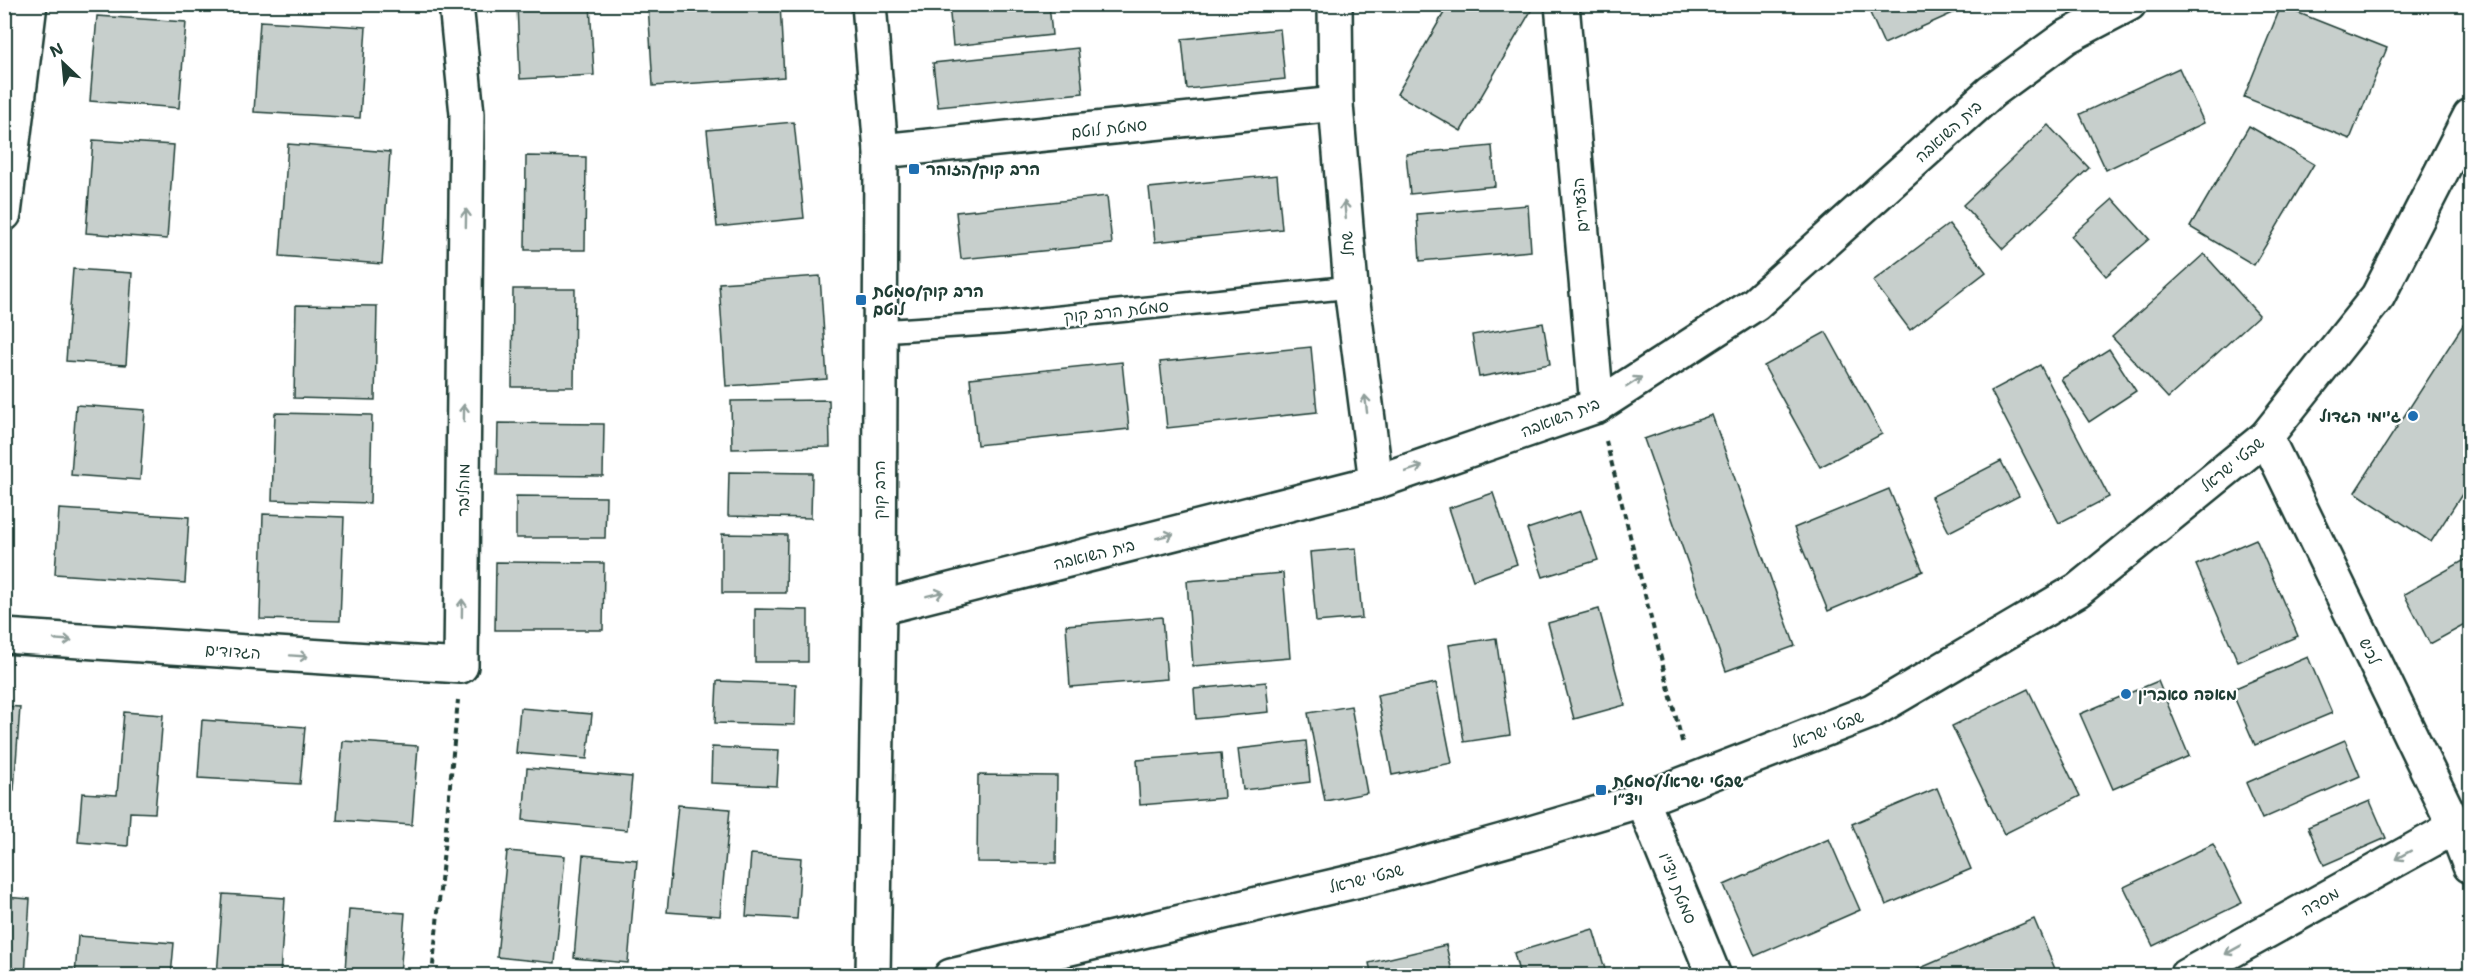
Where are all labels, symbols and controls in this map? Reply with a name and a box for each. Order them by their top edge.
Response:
north arrow [33,33,93,93]
text: N [46,38,67,62]
street label: בית השואבה [1910,96,1986,167]
street label: סמטת לוטם [1070,114,1148,143]
place label: הרב קוק/הזוהר [926,159,1040,180]
marker: הרב קוק/הזוהר [907,162,921,176]
street label: הצעירים [1568,177,1593,233]
one-way arrow [1339,200,1350,220]
one-way arrow [460,208,471,228]
street label: שחל [1336,230,1359,257]
place label: הרב קוק/סמטת לוטם [872,281,984,320]
marker: הרב קוק/סמטת לוטם [854,293,868,307]
street label: סמטת הרב קוק [1062,296,1170,327]
one-way arrow [1625,376,1642,389]
street label: בית השואבה [1518,393,1603,442]
one-way arrow [1360,394,1371,414]
one-way arrow [458,403,470,423]
place label: ג'ימי הגדול [2319,406,2402,427]
marker: ג'ימי הגדול [2406,409,2420,423]
street label: שבטי ישראל [2196,432,2269,497]
street label: הרב קוק [869,460,890,520]
street label: מוהליבר [453,463,474,517]
one-way arrow [1404,463,1423,474]
one-way arrow [1155,529,1174,541]
street label: בית השואבה [1051,534,1137,575]
one-way arrow [925,587,944,599]
one-way arrow [456,598,468,618]
one-way arrow [52,634,72,645]
street label: לכיש [2354,634,2385,669]
street label: הגדודים [204,639,262,664]
one-way arrow [289,650,309,661]
place label: מאפה סאברין [2138,684,2237,705]
marker: מאפה סאברין [2119,687,2133,701]
street label: שבטי ישראל [1788,706,1867,753]
place label: שבטי ישראל/סמטת ויצ״ו [1612,771,1744,810]
marker: שבטי ישראל/סמטת ויצ״ו [1594,783,1608,797]
street label: סמטת ויצ"ו [1654,849,1701,927]
one-way arrow [2395,850,2413,861]
street label: שבטי ישראל [1326,859,1406,898]
street label: מסדה [2297,882,2343,921]
one-way arrow [2225,944,2242,956]

